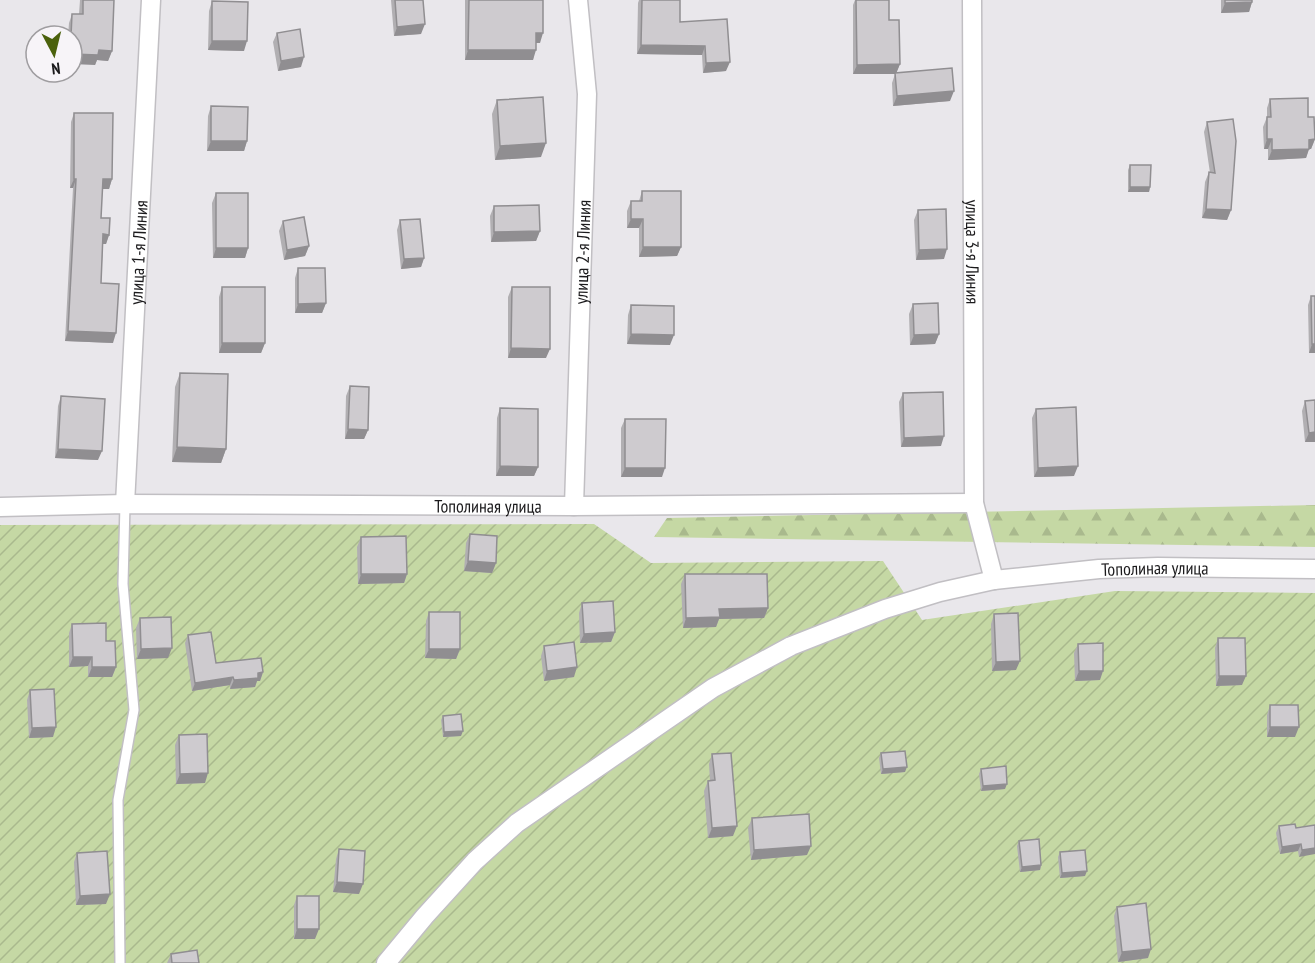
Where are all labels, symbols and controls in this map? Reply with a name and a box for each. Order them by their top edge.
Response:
north arrow [24,24,84,84]
text: N [50,58,61,79]
street label: улица 1-я Линия [124,199,152,305]
street label: улица 2-я Линия [569,199,595,305]
street label: улица 3-я Линия [961,200,985,304]
street label: Тополиная улица [434,494,542,517]
street label: Тополиная улица [1101,555,1209,580]

